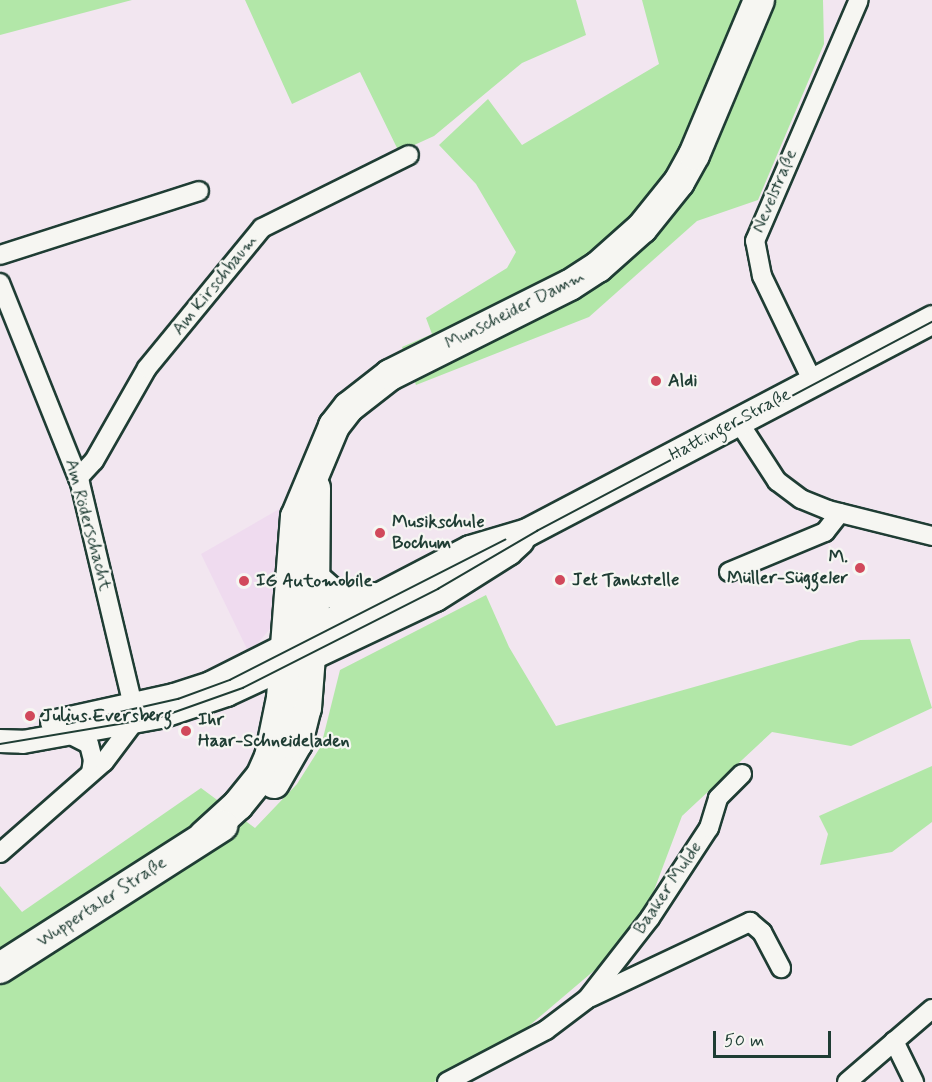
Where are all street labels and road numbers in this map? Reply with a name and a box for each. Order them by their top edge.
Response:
street label: Nevelstraße [748,146,802,236]
street label: Am Kirschbaum [168,231,262,339]
street label: Munscheider Damm [439,264,591,356]
street label: Hattinger Straße [665,384,795,466]
street label: Am Röderschacht [60,457,116,593]
street label: Baaker Mulde [629,838,707,938]
street label: Wuppertaler Straße [33,852,171,952]

